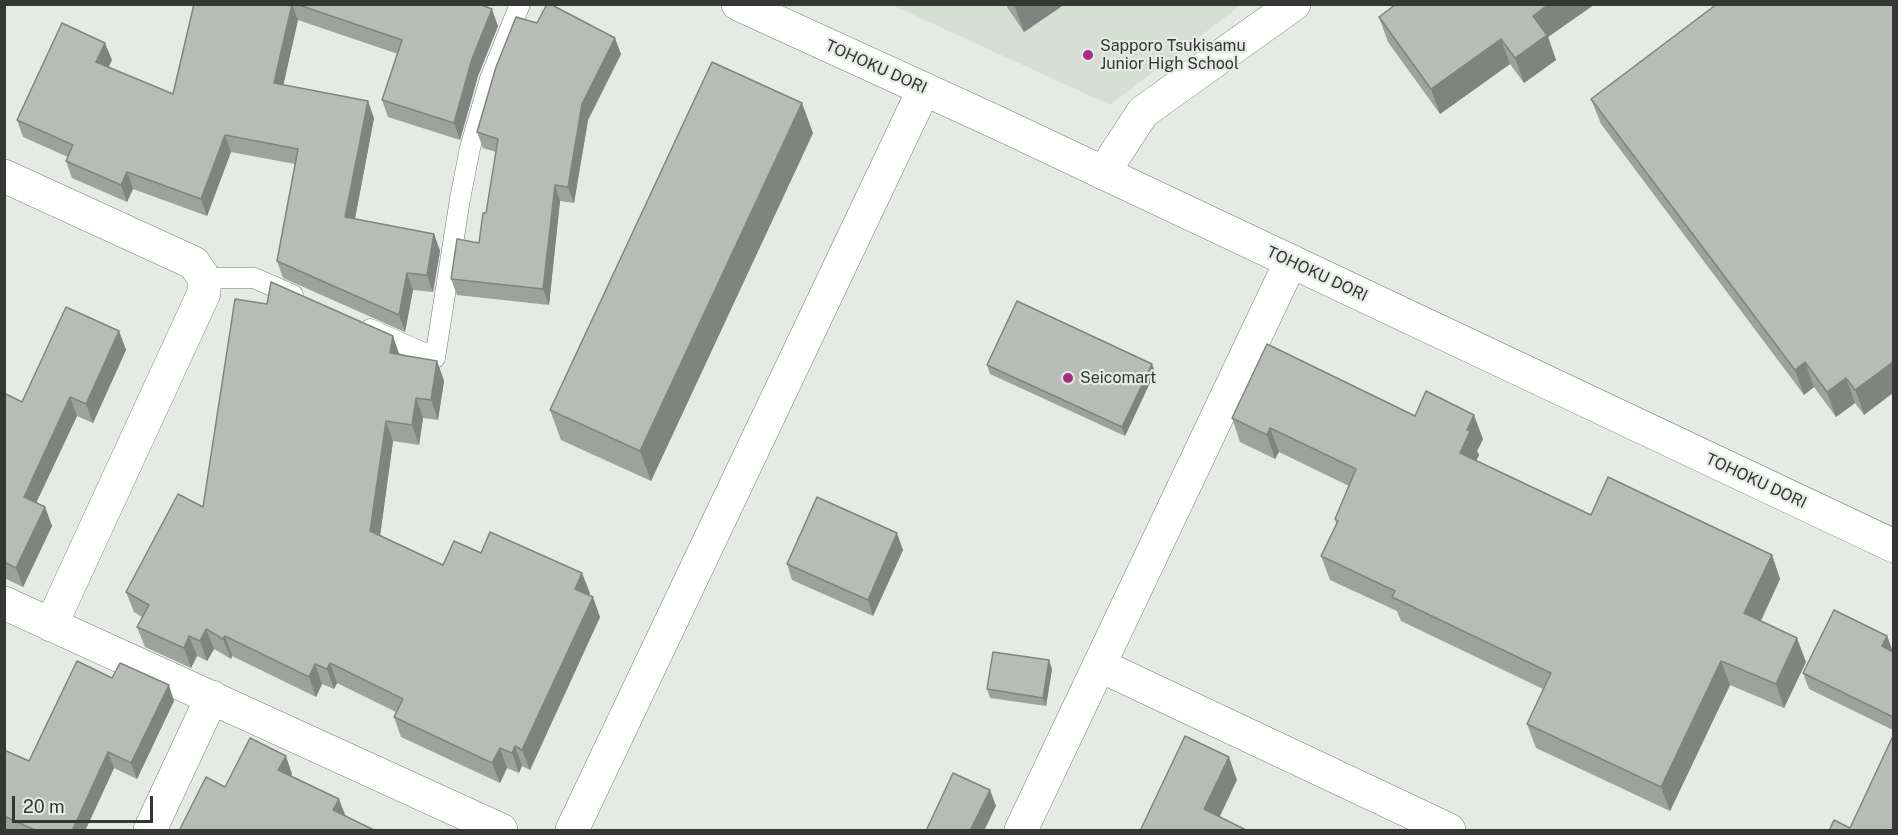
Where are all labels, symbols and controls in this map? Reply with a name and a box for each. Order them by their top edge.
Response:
street label: TOHOKU DORI [822,36,930,98]
place label: Sapporo Tsukisamu Junior High School [1100,36,1246,74]
marker: Sapporo Tsukisamu Junior High School [1081,48,1095,62]
street label: TOHOKU DORI [1264,242,1370,306]
place label: Seicomart [1080,368,1156,388]
marker: Seicomart [1061,371,1075,385]
street label: TOHOKU DORI [1703,449,1809,513]
scale bar [15,784,156,822]
text: 20 m [23,796,65,817]

